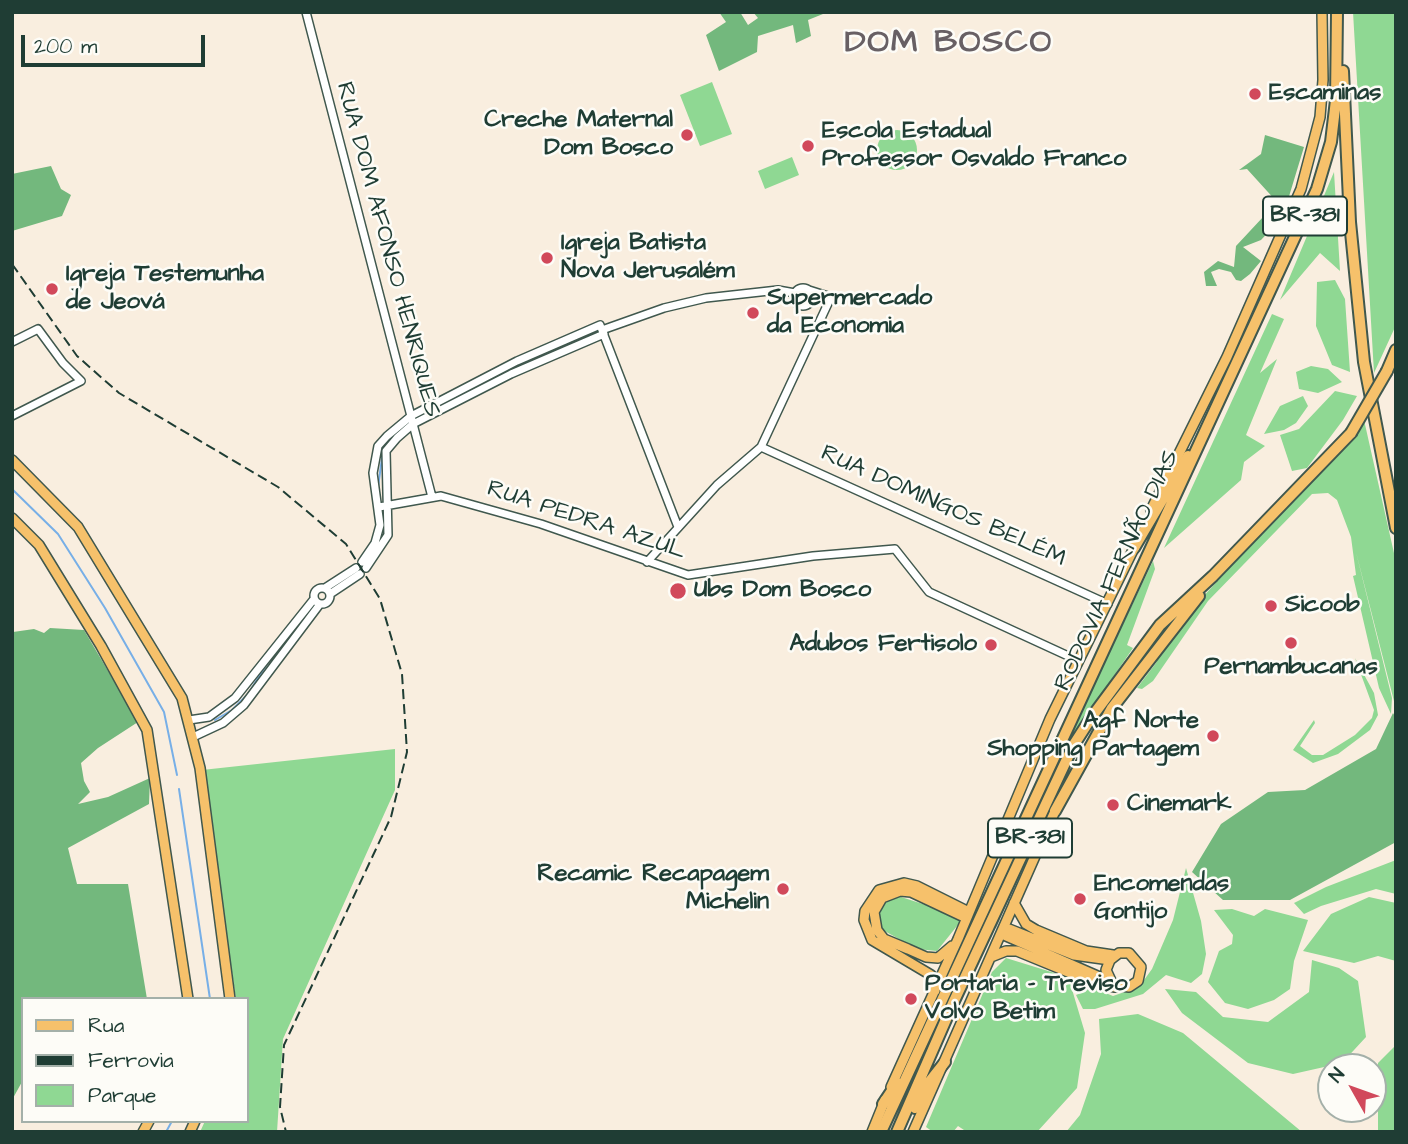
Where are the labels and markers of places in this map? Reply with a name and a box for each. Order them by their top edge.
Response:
place label: Escaminas [1269,80,1381,108]
marker: Escaminas [1247,86,1263,102]
place label: Creche Maternal Dom Bosco [484,107,673,163]
place label: Escola Estadual Professor Osvaldo Franco [822,118,1126,174]
marker: Creche Maternal Dom Bosco [679,127,695,143]
marker: Escola Estadual Professor Osvaldo Franco [800,138,816,154]
place label: Igreja Batista Nova Jerusalém [561,230,735,286]
marker: Igreja Batista Nova Jerusalém [539,250,555,266]
place label: Igreja Testemunha de Jeová [66,261,264,317]
marker: Igreja Testemunha de Jeová [44,281,60,297]
place label: Supermercado da Economia [767,285,932,341]
marker: Supermercado da Economia [745,305,761,321]
place label: Ubs Dom Bosco [694,577,871,605]
marker: Ubs Dom Bosco [668,581,688,601]
place label: Sicoob [1285,592,1360,620]
marker: Sicoob [1263,598,1279,614]
place label: Adubos Fertisolo [790,631,977,659]
marker: Pernambucanas [1283,635,1299,651]
marker: Adubos Fertisolo [983,637,999,653]
place label: Pernambucanas [1204,654,1378,682]
place label: Agf Norte Shopping Partagem [987,708,1199,764]
marker: Agf Norte Shopping Partagem [1205,728,1221,744]
place label: Cinemark [1127,791,1231,819]
marker: Cinemark [1105,797,1121,813]
place label: Recamic Recapagem Michelin [537,861,769,917]
place label: Encomendas Gontijo [1094,871,1229,927]
marker: Recamic Recapagem Michelin [775,881,791,897]
marker: Encomendas Gontijo [1072,891,1088,907]
place label: Portaria - Treviso Volvo Betim [925,971,1128,1027]
marker: Portaria - Treviso Volvo Betim [903,991,919,1007]

